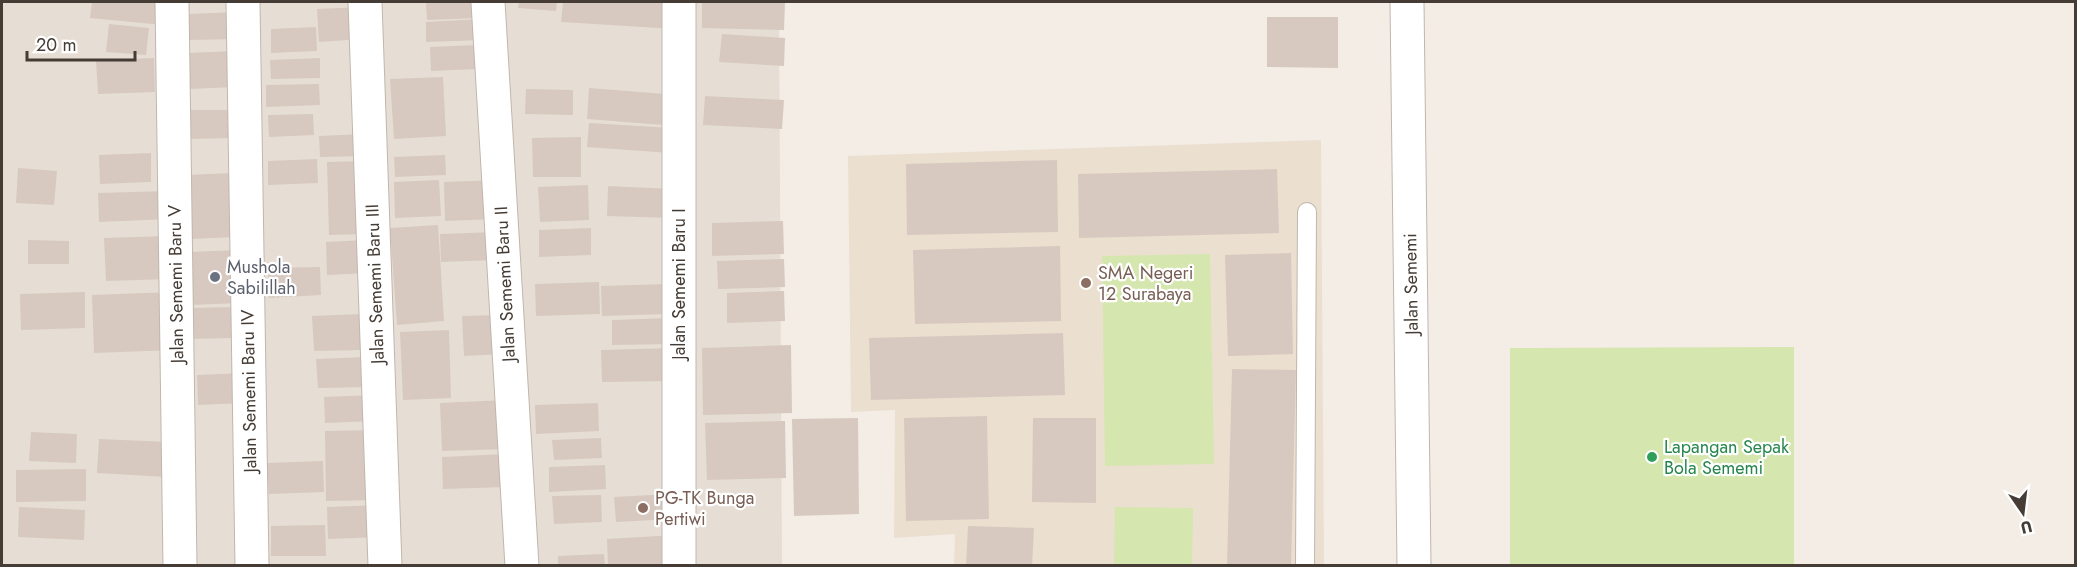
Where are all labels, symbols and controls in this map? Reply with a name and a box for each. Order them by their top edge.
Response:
scale bar [27,24,135,62]
text: 20 m [36,32,76,58]
street label: Jalan Sememi Baru V [162,204,190,366]
street label: Jalan Sememi Baru III [359,204,391,366]
street label: Jalan Sememi Baru II [488,206,522,364]
street label: Jalan Sememi Baru I [666,208,692,362]
street label: Jalan Sememi [1397,233,1425,337]
place label: Mushola Sabilillah [227,254,296,301]
place label: SMA Negeri 12 Surabaya [1098,260,1193,307]
marker: Mushola Sabilillah [208,270,222,284]
marker: SMA Negeri 12 Surabaya [1079,276,1093,290]
street label: Jalan Sememi Baru IV [235,309,263,475]
place label: Lapangan Sepak Bola Sememi [1664,434,1789,481]
marker: Lapangan Sepak Bola Sememi [1645,450,1659,464]
north arrow [1993,483,2053,543]
place label: PG-TK Bunga Pertiwi [655,485,754,532]
marker: PG-TK Bunga Pertiwi [636,501,650,515]
text: U [2018,515,2035,540]

